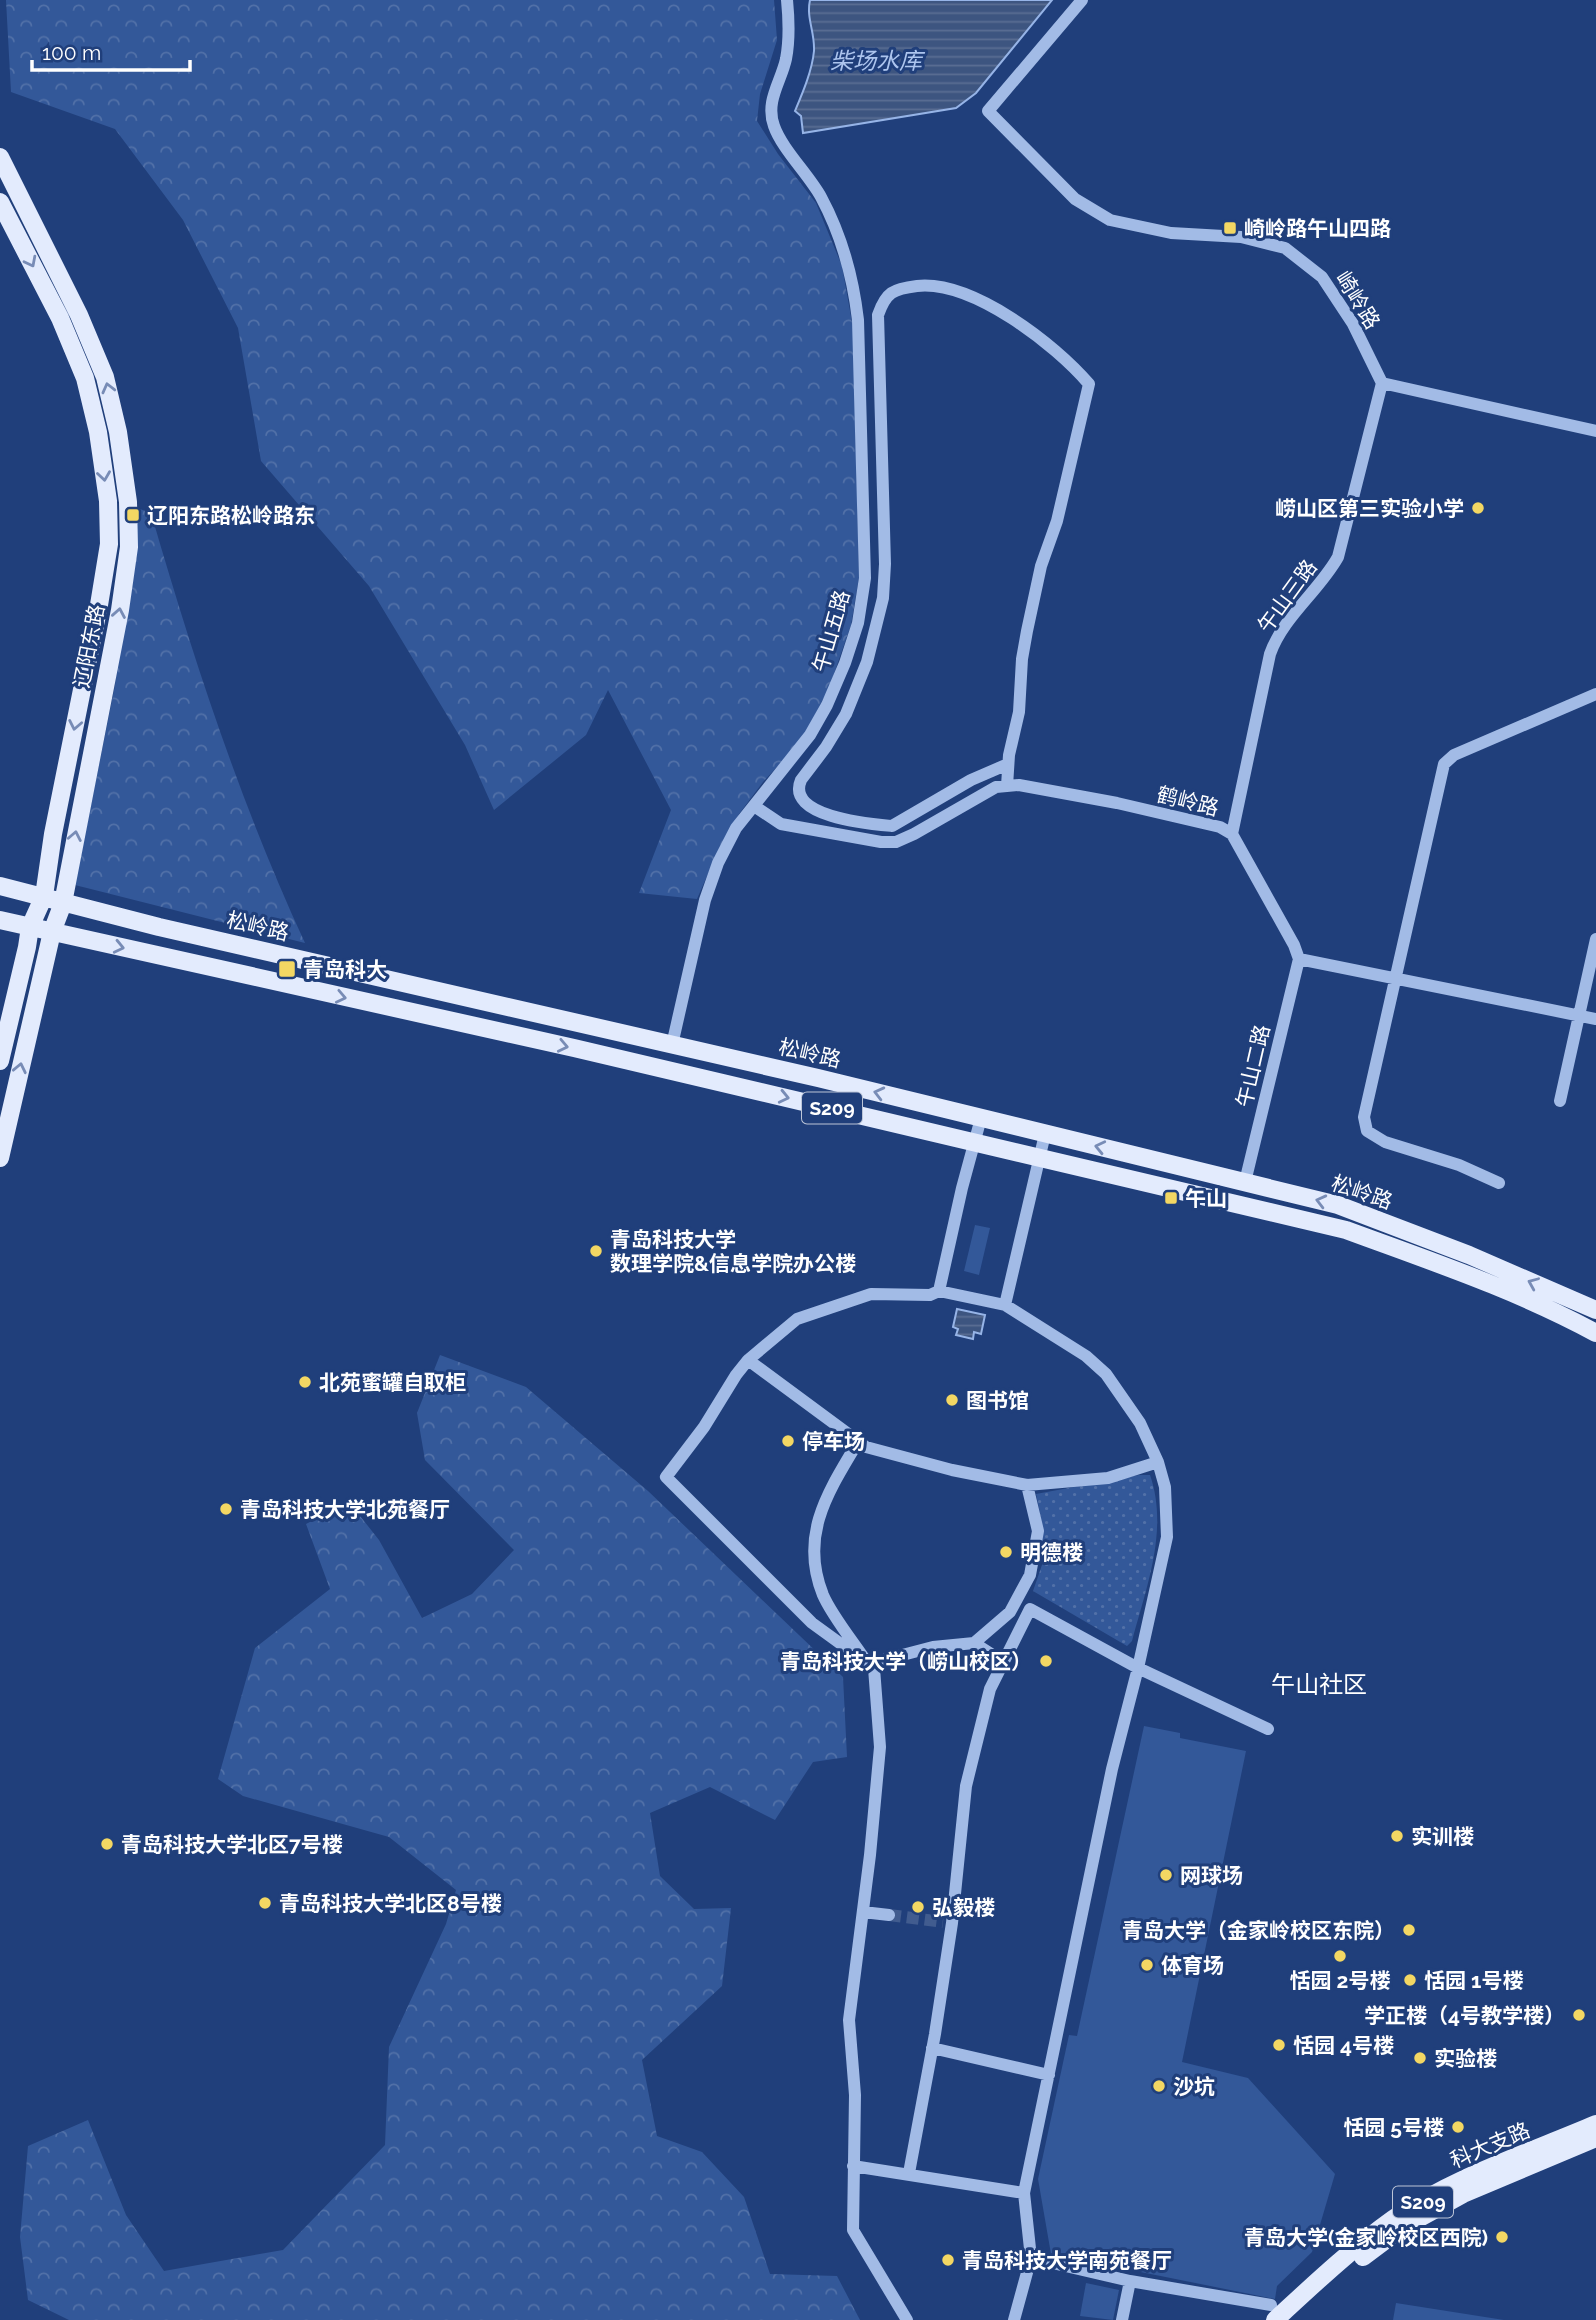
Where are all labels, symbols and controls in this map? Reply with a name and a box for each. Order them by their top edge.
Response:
scale bar [32,28,189,72]
text: 100 m [42,40,101,65]
water label: 柴场水库 [830,47,926,74]
place label: 崎岭路午山四路 [1244,216,1391,241]
marker: 崎岭路午山四路 [1222,220,1238,236]
one-way arrow [23,255,37,268]
street label: 崎岭路 [1331,267,1385,333]
one-way arrow [102,382,116,394]
one-way arrow [96,470,111,482]
place label: 崂山区第三实验小学 [1275,496,1464,521]
marker: 崂山区第三实验小学 [1470,500,1486,516]
place label: 辽阳东路松岭路东 [147,503,315,528]
marker: 辽阳东路松岭路东 [125,507,141,523]
street label: 午山三路 [1252,555,1322,637]
street label: 午山五路 [807,587,855,675]
street label: 辽阳东路 [69,602,109,690]
one-way arrow [111,607,126,619]
one-way arrow [69,719,84,731]
street label: 鹤岭路 [1154,781,1222,821]
one-way arrow [67,830,82,842]
street label: 松岭路 [224,907,292,945]
one-way arrow [113,939,125,953]
place label: 青岛科大 [303,957,387,982]
marker: 青岛科大 [277,959,297,979]
one-way arrow [335,988,347,1003]
street label: 午山二路 [1231,1022,1275,1110]
street label: 松岭路 [776,1034,844,1072]
one-way arrow [557,1037,569,1052]
one-way arrow [12,1062,26,1074]
one-way arrow [873,1087,885,1101]
one-way arrow [778,1089,790,1104]
road number: S209 [802,1092,862,1124]
one-way arrow [1094,1141,1106,1155]
street label: 松岭路 [1328,1170,1396,1214]
place label: 午山 [1185,1186,1227,1211]
marker: 午山 [1163,1190,1179,1206]
one-way arrow [1315,1195,1327,1209]
place label: 青岛科技大学 数理学院&信息学院办公楼 [610,1227,856,1276]
marker: 青岛科技大学 数理学院&信息学院办公楼 [588,1243,604,1259]
one-way arrow [1528,1277,1540,1291]
place label: 北苑蜜罐自取柜 [319,1370,466,1395]
marker: 北苑蜜罐自取柜 [297,1374,313,1390]
place label: 图书馆 [966,1388,1029,1413]
marker: 图书馆 [944,1392,960,1408]
place label: 停车场 [802,1429,865,1454]
marker: 停车场 [780,1433,796,1449]
place label: 青岛科技大学北苑餐厅 [240,1497,450,1522]
marker: 青岛科技大学北苑餐厅 [218,1501,234,1517]
place label: 明德楼 [1020,1540,1083,1565]
marker: 明德楼 [998,1544,1014,1560]
place label: 青岛科技大学（崂山校区） [780,1649,1032,1674]
marker: 青岛科技大学（崂山校区） [1038,1653,1054,1669]
district label: 午山社区 [1271,1670,1367,1699]
place label: 实训楼 [1411,1824,1474,1849]
marker: 实训楼 [1389,1828,1405,1844]
place label: 青岛科技大学北区7号楼 [121,1832,343,1857]
marker: 青岛科技大学北区7号楼 [99,1836,115,1852]
place label: 网球场 [1180,1863,1243,1888]
marker: 网球场 [1158,1867,1174,1883]
place label: 青岛科技大学北区8号楼 [279,1891,502,1916]
marker: 青岛科技大学北区8号楼 [257,1895,273,1911]
place label: 弘毅楼 [932,1895,995,1920]
marker: 弘毅楼 [910,1899,926,1915]
place label: 青岛大学（金家岭校区东院） [1122,1918,1395,1943]
marker: 青岛大学（金家岭校区东院） [1401,1922,1417,1938]
marker: 恬园 2号楼 [1332,1948,1348,1964]
place label: 体育场 [1161,1953,1224,1978]
marker: 体育场 [1139,1957,1155,1973]
place label: 恬园 2号楼 [1290,1968,1390,1993]
place label: 恬园 1号楼 [1424,1968,1523,1993]
marker: 恬园 1号楼 [1402,1972,1418,1988]
place label: 学正楼（4号教学楼） [1364,2003,1565,2028]
marker: 学正楼（4号教学楼） [1571,2007,1587,2023]
place label: 恬园 4号楼 [1293,2033,1394,2058]
marker: 恬园 4号楼 [1271,2037,1287,2053]
place label: 实验楼 [1434,2046,1497,2071]
marker: 实验楼 [1412,2050,1428,2066]
place label: 沙坑 [1173,2074,1215,2099]
marker: 沙坑 [1151,2078,1167,2094]
place label: 恬园 5号楼 [1343,2115,1444,2140]
street label: 科大支路 [1446,2117,1534,2173]
marker: 恬园 5号楼 [1450,2119,1466,2135]
road number: S209 [1393,2186,1453,2218]
place label: 青岛大学(金家岭校区西院) [1244,2225,1488,2250]
marker: 青岛大学(金家岭校区西院) [1494,2229,1510,2245]
place label: 青岛科技大学南苑餐厅 [962,2248,1172,2273]
marker: 青岛科技大学南苑餐厅 [940,2252,956,2268]

